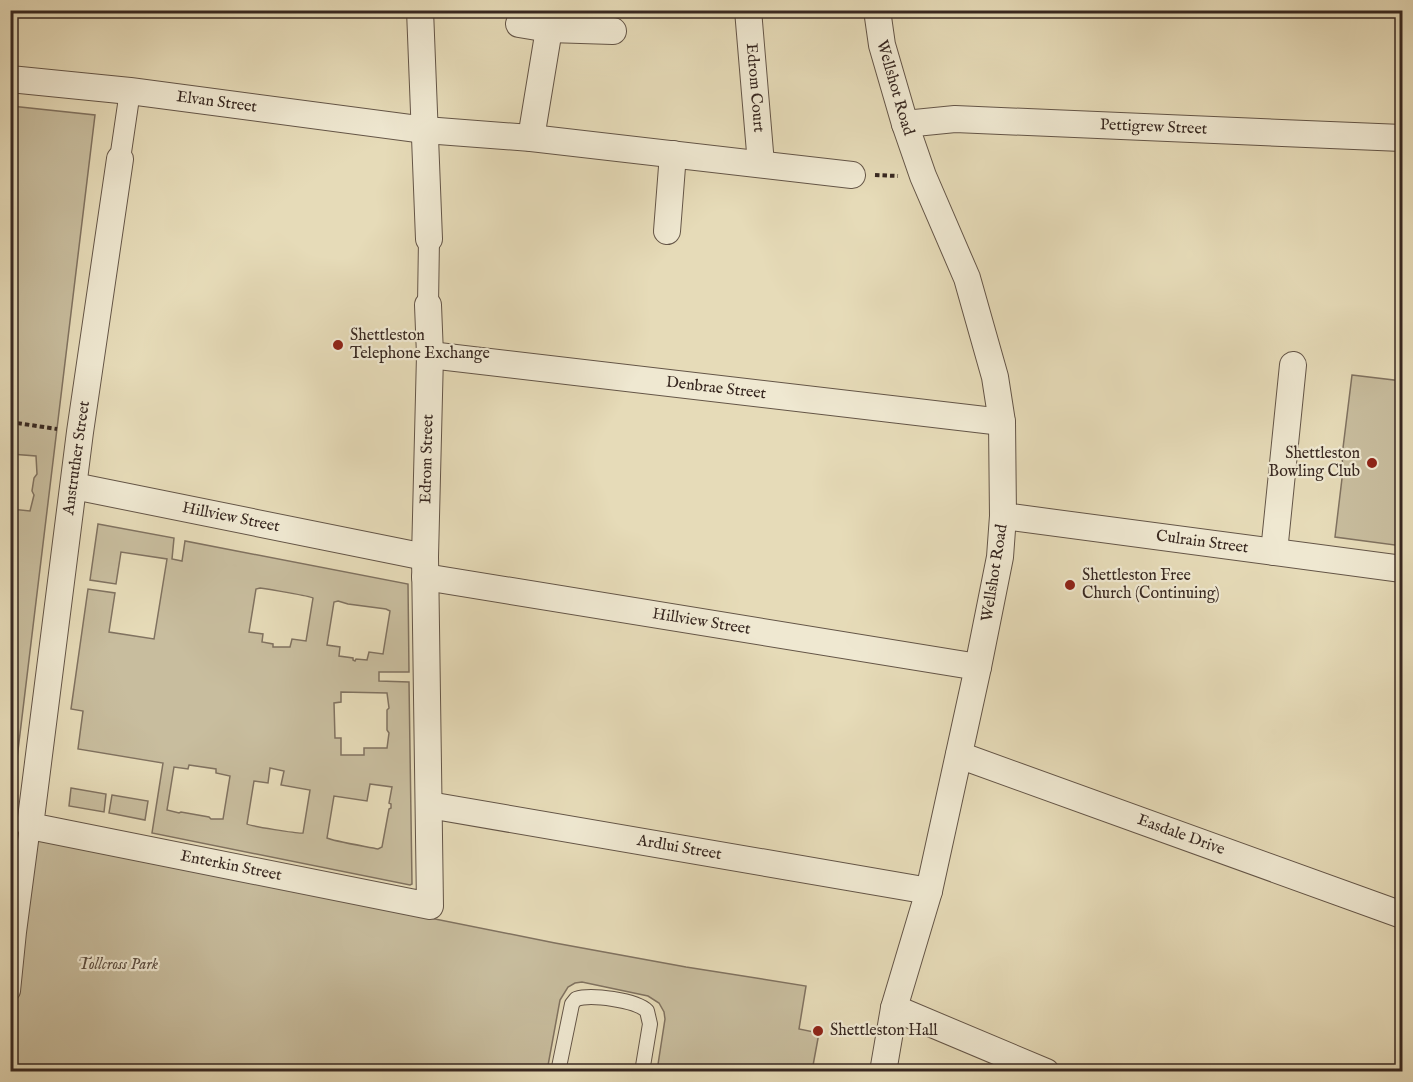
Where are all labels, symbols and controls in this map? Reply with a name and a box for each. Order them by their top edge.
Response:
street label: Wellshot Road [871,38,918,139]
street label: Edrom Court [741,42,768,134]
street label: Elvan Street [175,87,259,118]
street label: Pettigrew Street [1100,115,1208,140]
place label: Shettleston Telephone Exchange [350,326,490,364]
marker: Shettleston Telephone Exchange [331,338,345,352]
street label: Denbrae Street [665,373,768,404]
street label: Anstruther Street [59,399,95,517]
street label: Edrom Street [416,413,439,504]
place label: Shettleston Bowling Club [1269,444,1360,482]
marker: Shettleston Bowling Club [1365,456,1379,470]
street label: Hillview Street [180,498,282,537]
street label: Wellshot Road [977,522,1013,623]
street label: Culrain Street [1155,526,1250,559]
place label: Shettleston Free Church (Continuing) [1082,566,1220,604]
marker: Shettleston Free Church (Continuing) [1063,578,1077,592]
street label: Hillview Street [651,604,752,640]
street label: Easdale Drive [1135,810,1227,860]
street label: Ardlui Street [635,831,724,865]
street label: Enterkin Street [179,846,284,886]
park label: Tollcross Park [78,955,159,975]
place label: Shettleston Hall [830,1021,938,1041]
marker: Shettleston Hall [811,1024,825,1038]

